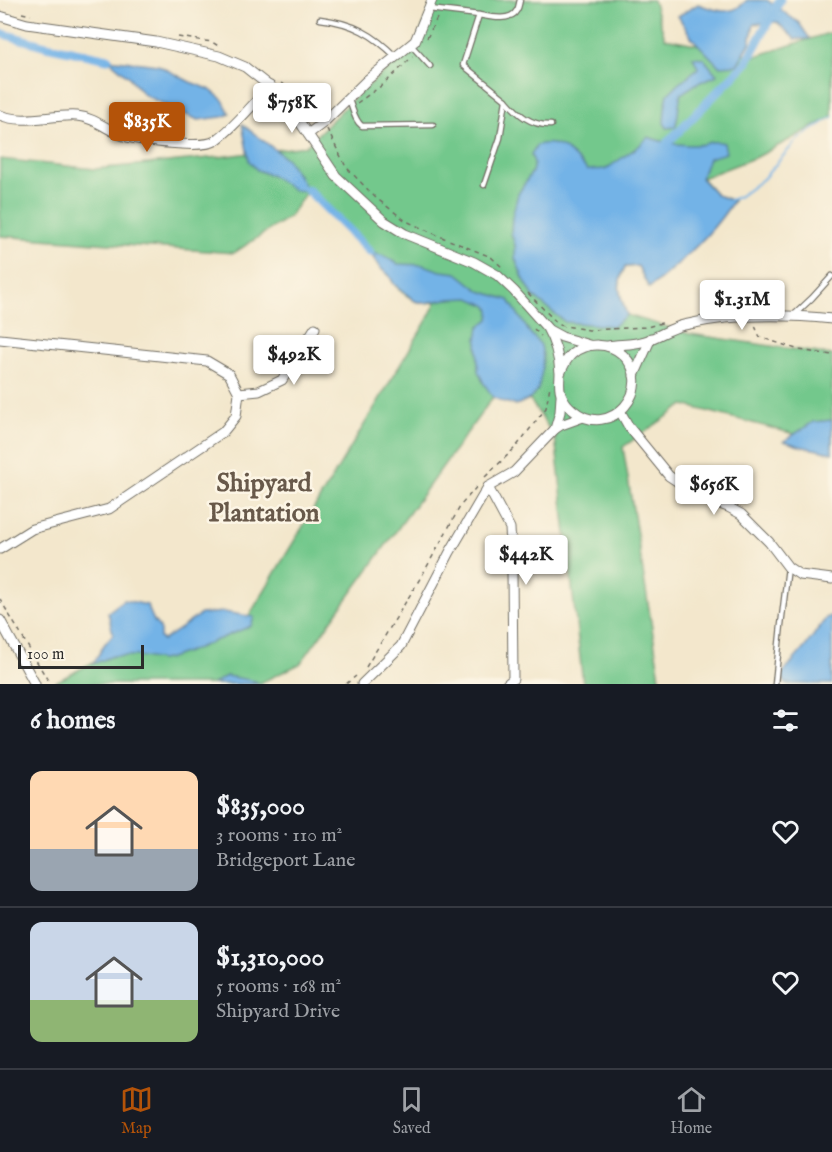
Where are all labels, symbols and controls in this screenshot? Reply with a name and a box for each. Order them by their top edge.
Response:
pin: $758K [250,83,334,134]
text: $758K [267,90,317,115]
pin: $835K [105,102,189,153]
text: $835K [123,109,171,134]
pin: $1.31M [693,280,791,331]
text: $1.31M [714,287,770,312]
pin: $492K [252,335,336,386]
text: $492K [267,342,321,367]
pin: $656K [672,465,756,516]
district label: Shipyard Plantation [209,467,320,530]
text: $656K [689,472,739,497]
pin: $442K [484,535,568,586]
text: $442K [499,542,553,567]
scale bar [18,642,144,670]
text: 100 m [27,645,64,665]
text: 6 homes [30,704,115,737]
icon: filters [769,704,802,737]
text: $835,000 [216,790,305,823]
icon: home [78,795,150,867]
icon: heart [769,815,802,848]
text: 3 rooms · 110 m² [216,823,342,848]
text: Bridgeport Lane [216,848,355,873]
text: $1,310,000 [216,941,324,974]
icon: home [78,946,150,1018]
icon: heart [769,966,802,999]
text: 5 rooms · 168 m² [216,974,341,999]
text: Shipyard Drive [216,999,340,1024]
tab: Map [120,1083,153,1139]
tab: Saved [393,1083,431,1139]
tab: Home [670,1083,712,1139]

